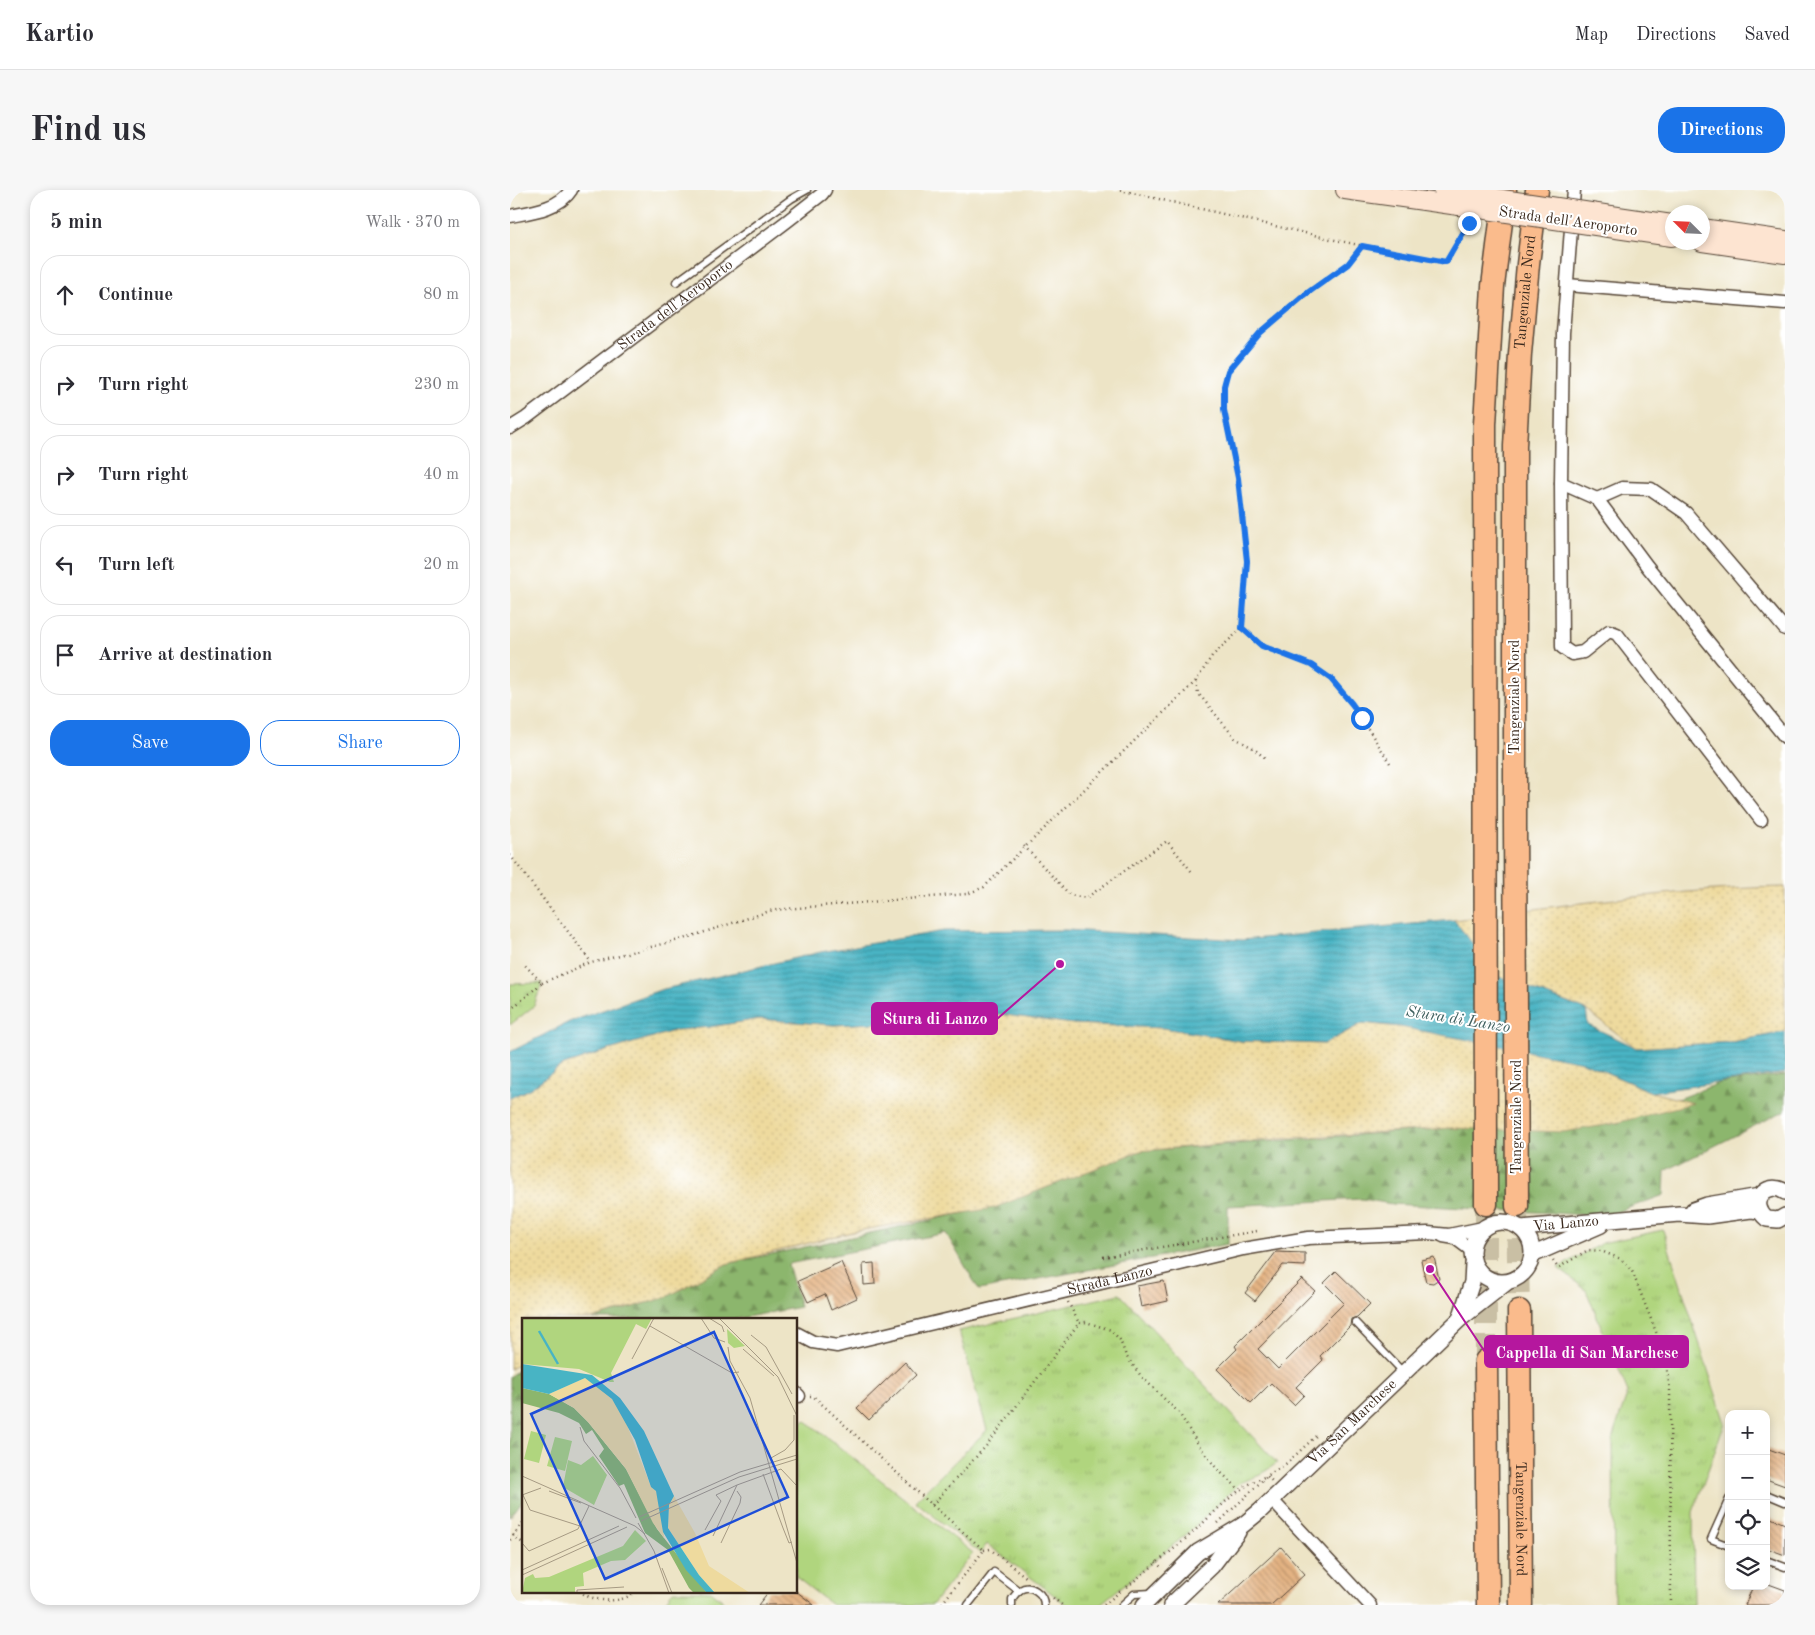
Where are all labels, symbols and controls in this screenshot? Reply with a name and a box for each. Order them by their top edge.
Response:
text: Kartio [25,23,94,47]
text: Map [1575,26,1608,44]
text: Directions [1636,26,1716,44]
text: Saved [1744,26,1790,44]
button: Directions [1658,107,1785,153]
text: Find us [30,113,146,148]
street label: Strada dell'Aeroporto [1498,205,1638,239]
north arrow [1665,205,1710,250]
text: 5 min [50,212,103,233]
route end [1458,212,1481,235]
text: Walk · 370 m [365,215,460,231]
street label: Tangenziale Nord [1513,234,1539,350]
street label: Strada dell'Aeroporto [615,257,736,354]
icon: ahead [51,281,79,309]
text: Continue [98,286,173,305]
text: 80 m [423,287,459,303]
icon: right [51,371,79,399]
text: Turn right [98,376,188,395]
text: 230 m [414,377,459,393]
icon: right [51,461,79,489]
text: Turn right [98,466,188,485]
text: 40 m [423,467,459,483]
icon: left [51,551,79,579]
text: Turn left [98,556,175,575]
text: 20 m [423,557,459,573]
street label: Tangenziale Nord [1508,639,1523,754]
icon: arrive [51,641,79,669]
text: Arrive at destination [98,646,272,665]
route start [1351,707,1374,730]
button: Save [50,720,250,766]
button: Share [260,720,460,766]
callout: Stura di Lanzo [872,1003,997,1034]
water label: Stura di Lanzo [1405,1004,1511,1036]
text: Stura di Lanzo [882,1012,988,1028]
street label: Tangenziale Nord [1510,1059,1525,1174]
street label: Via Lanzo [1532,1214,1599,1234]
street label: Strada Lanzo [1066,1263,1154,1298]
inset map [522,1318,798,1592]
callout: Cappella di San Marchese [1485,1336,1688,1367]
text: Cappella di San Marchese [1495,1346,1679,1362]
street label: Via San Marchese [1305,1377,1400,1468]
map controls [1725,1410,1770,1590]
button: + [1725,1410,1770,1455]
button: − [1725,1455,1770,1500]
street label: Tangenziale Nord [1513,1462,1528,1577]
button: locate [1725,1500,1770,1545]
button: layers [1725,1545,1770,1590]

